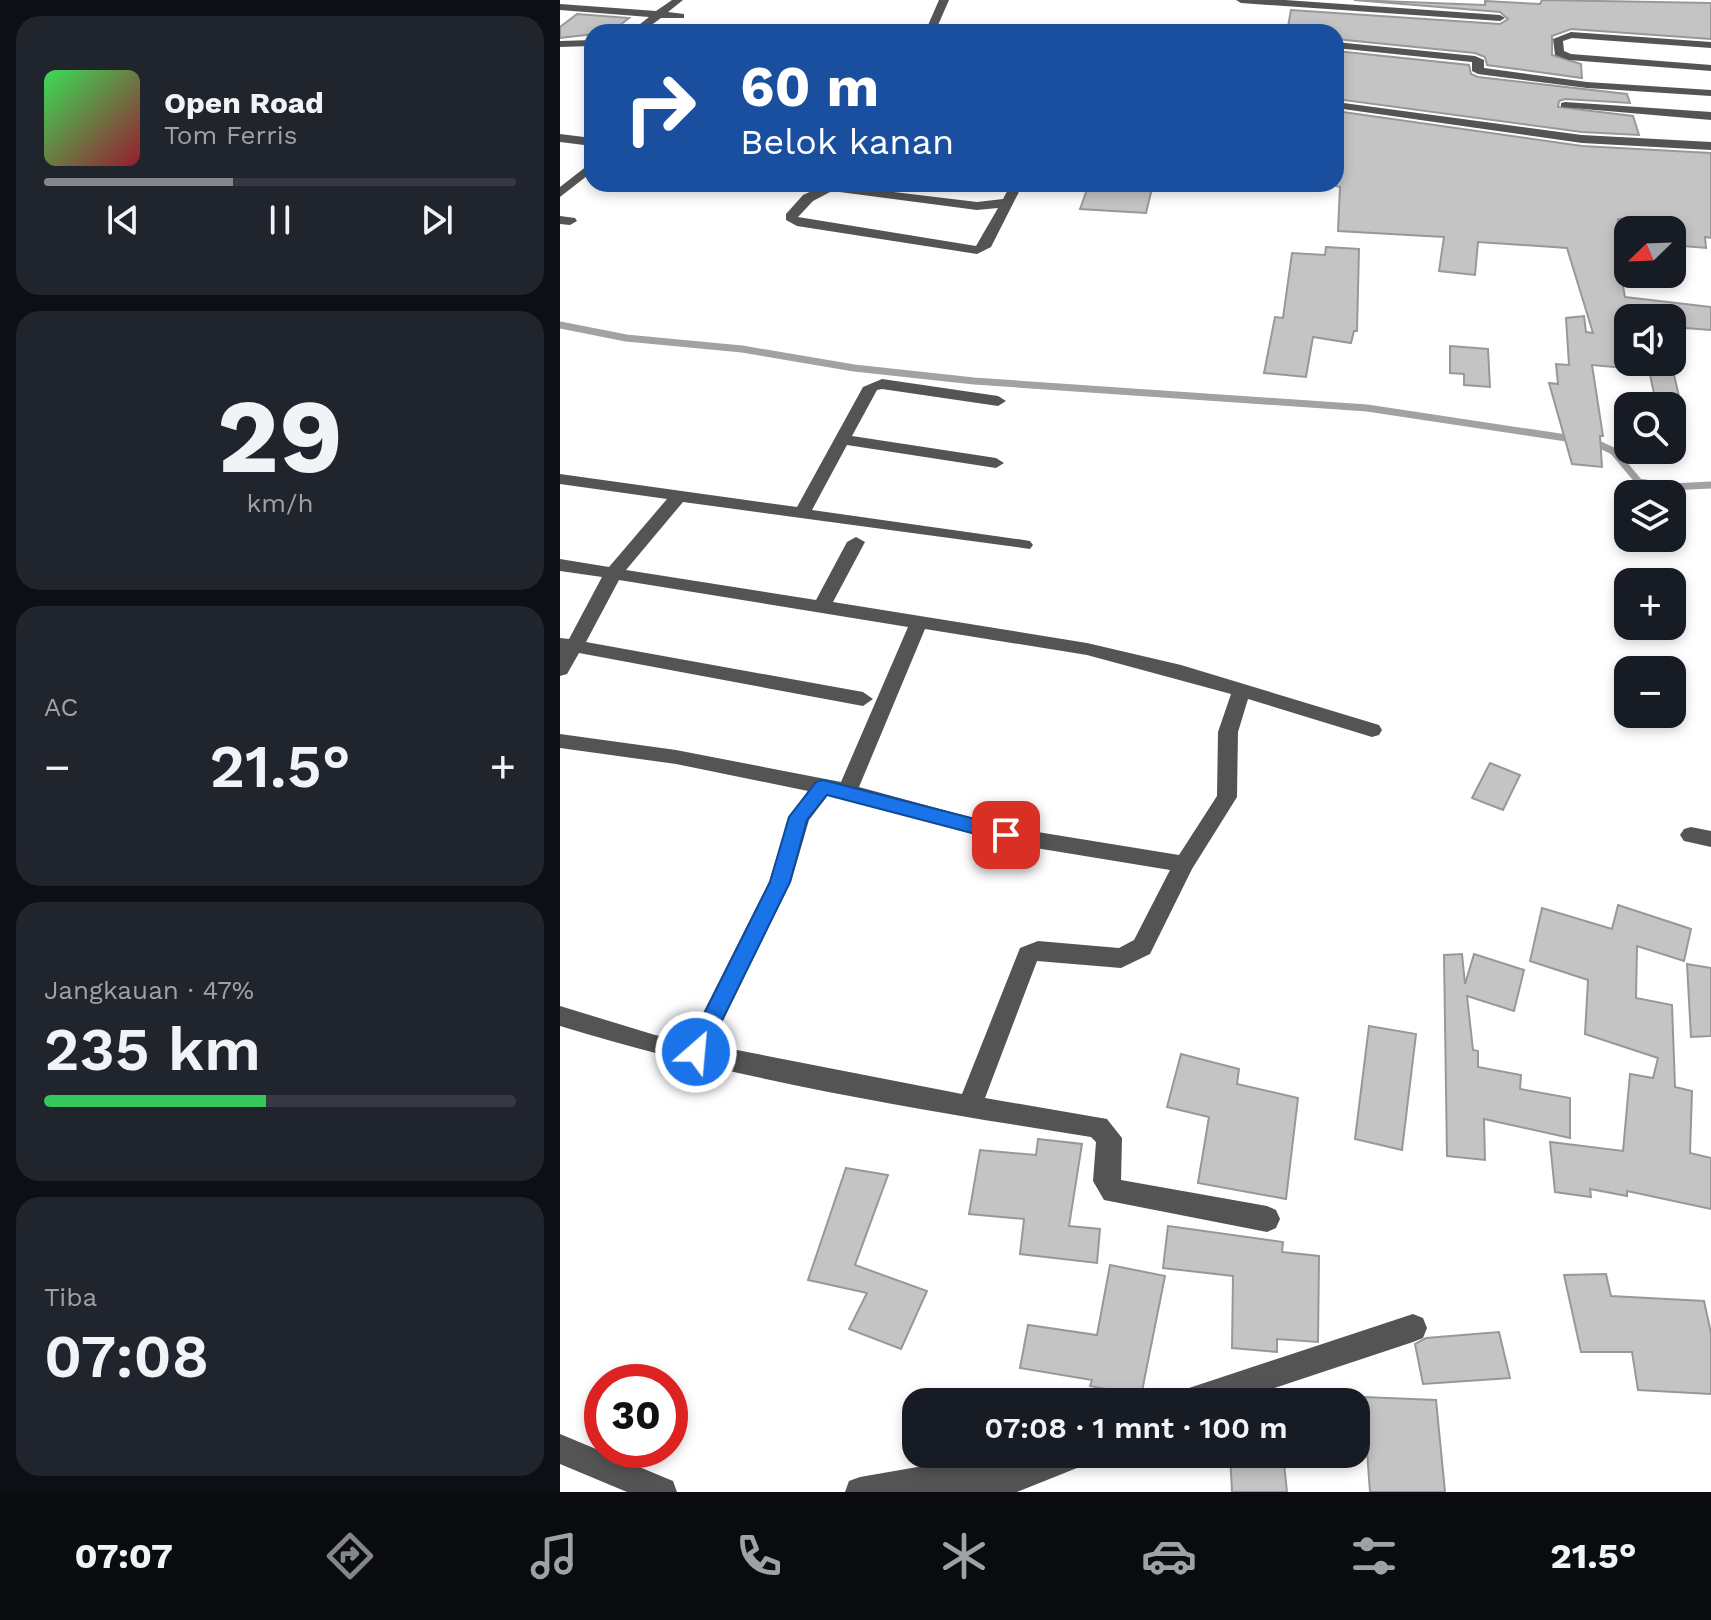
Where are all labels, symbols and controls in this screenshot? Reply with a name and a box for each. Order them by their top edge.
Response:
text: 60 m [740,54,879,120]
icon: right [608,56,712,160]
text: Open Road [164,85,324,120]
text: Tom Ferris [164,120,297,150]
text: Belok kanan [740,121,954,163]
icon: previous [101,198,145,242]
icon: pause [258,198,302,242]
icon: next [415,198,459,242]
north arrow [1614,216,1686,288]
map controls [1614,216,1686,728]
button: sound [1614,304,1686,376]
text: 29 [217,375,343,497]
button: search [1614,392,1686,464]
button: layers [1614,480,1686,552]
text: km/h [247,488,313,518]
button: + [1614,568,1686,640]
button: − [1614,656,1686,728]
text: AC [44,692,78,722]
text: 21.5° [209,731,351,802]
text: − [44,741,71,793]
text: + [489,741,516,793]
pin [972,801,1040,869]
icon: arrive [984,813,1028,857]
text: Jangkauan · 47% [44,975,254,1005]
position arrow [654,1010,738,1094]
text: 235 km [44,1014,261,1085]
text: Tiba [44,1282,97,1312]
text: 07:08 [44,1321,209,1392]
speed limit sign: 30 [584,1364,688,1468]
text: 07:08 · 1 mnt · 100 m [984,1410,1288,1445]
icon: directions [322,1528,378,1584]
icon: music [526,1528,582,1584]
icon: phone [731,1528,787,1584]
icon: climate [936,1528,992,1584]
icon: car [1141,1528,1197,1584]
icon: filters [1346,1528,1402,1584]
text: 07:07 [74,1535,173,1577]
text: 21.5° [1550,1535,1637,1577]

